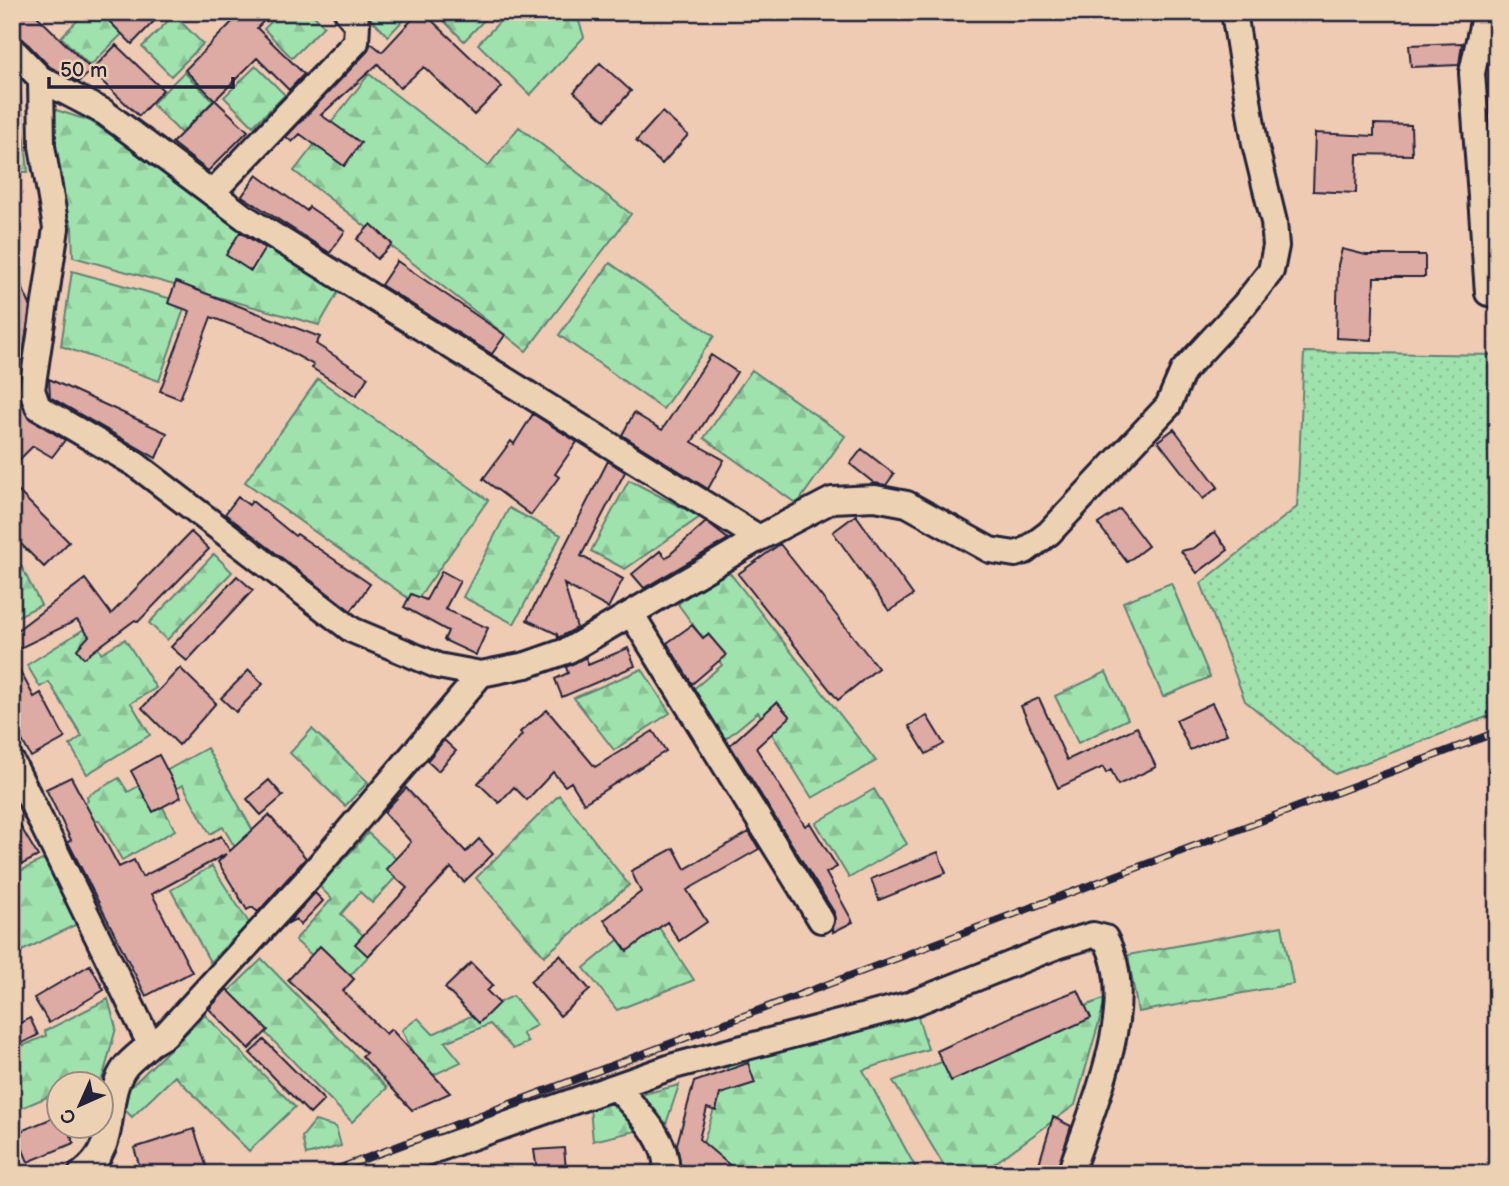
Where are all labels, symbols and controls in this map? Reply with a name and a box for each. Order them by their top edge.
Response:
scale bar [49,46,233,90]
text: 50 m [60,58,107,83]
north arrow [46,1070,116,1140]
text: С [56,1103,82,1129]

